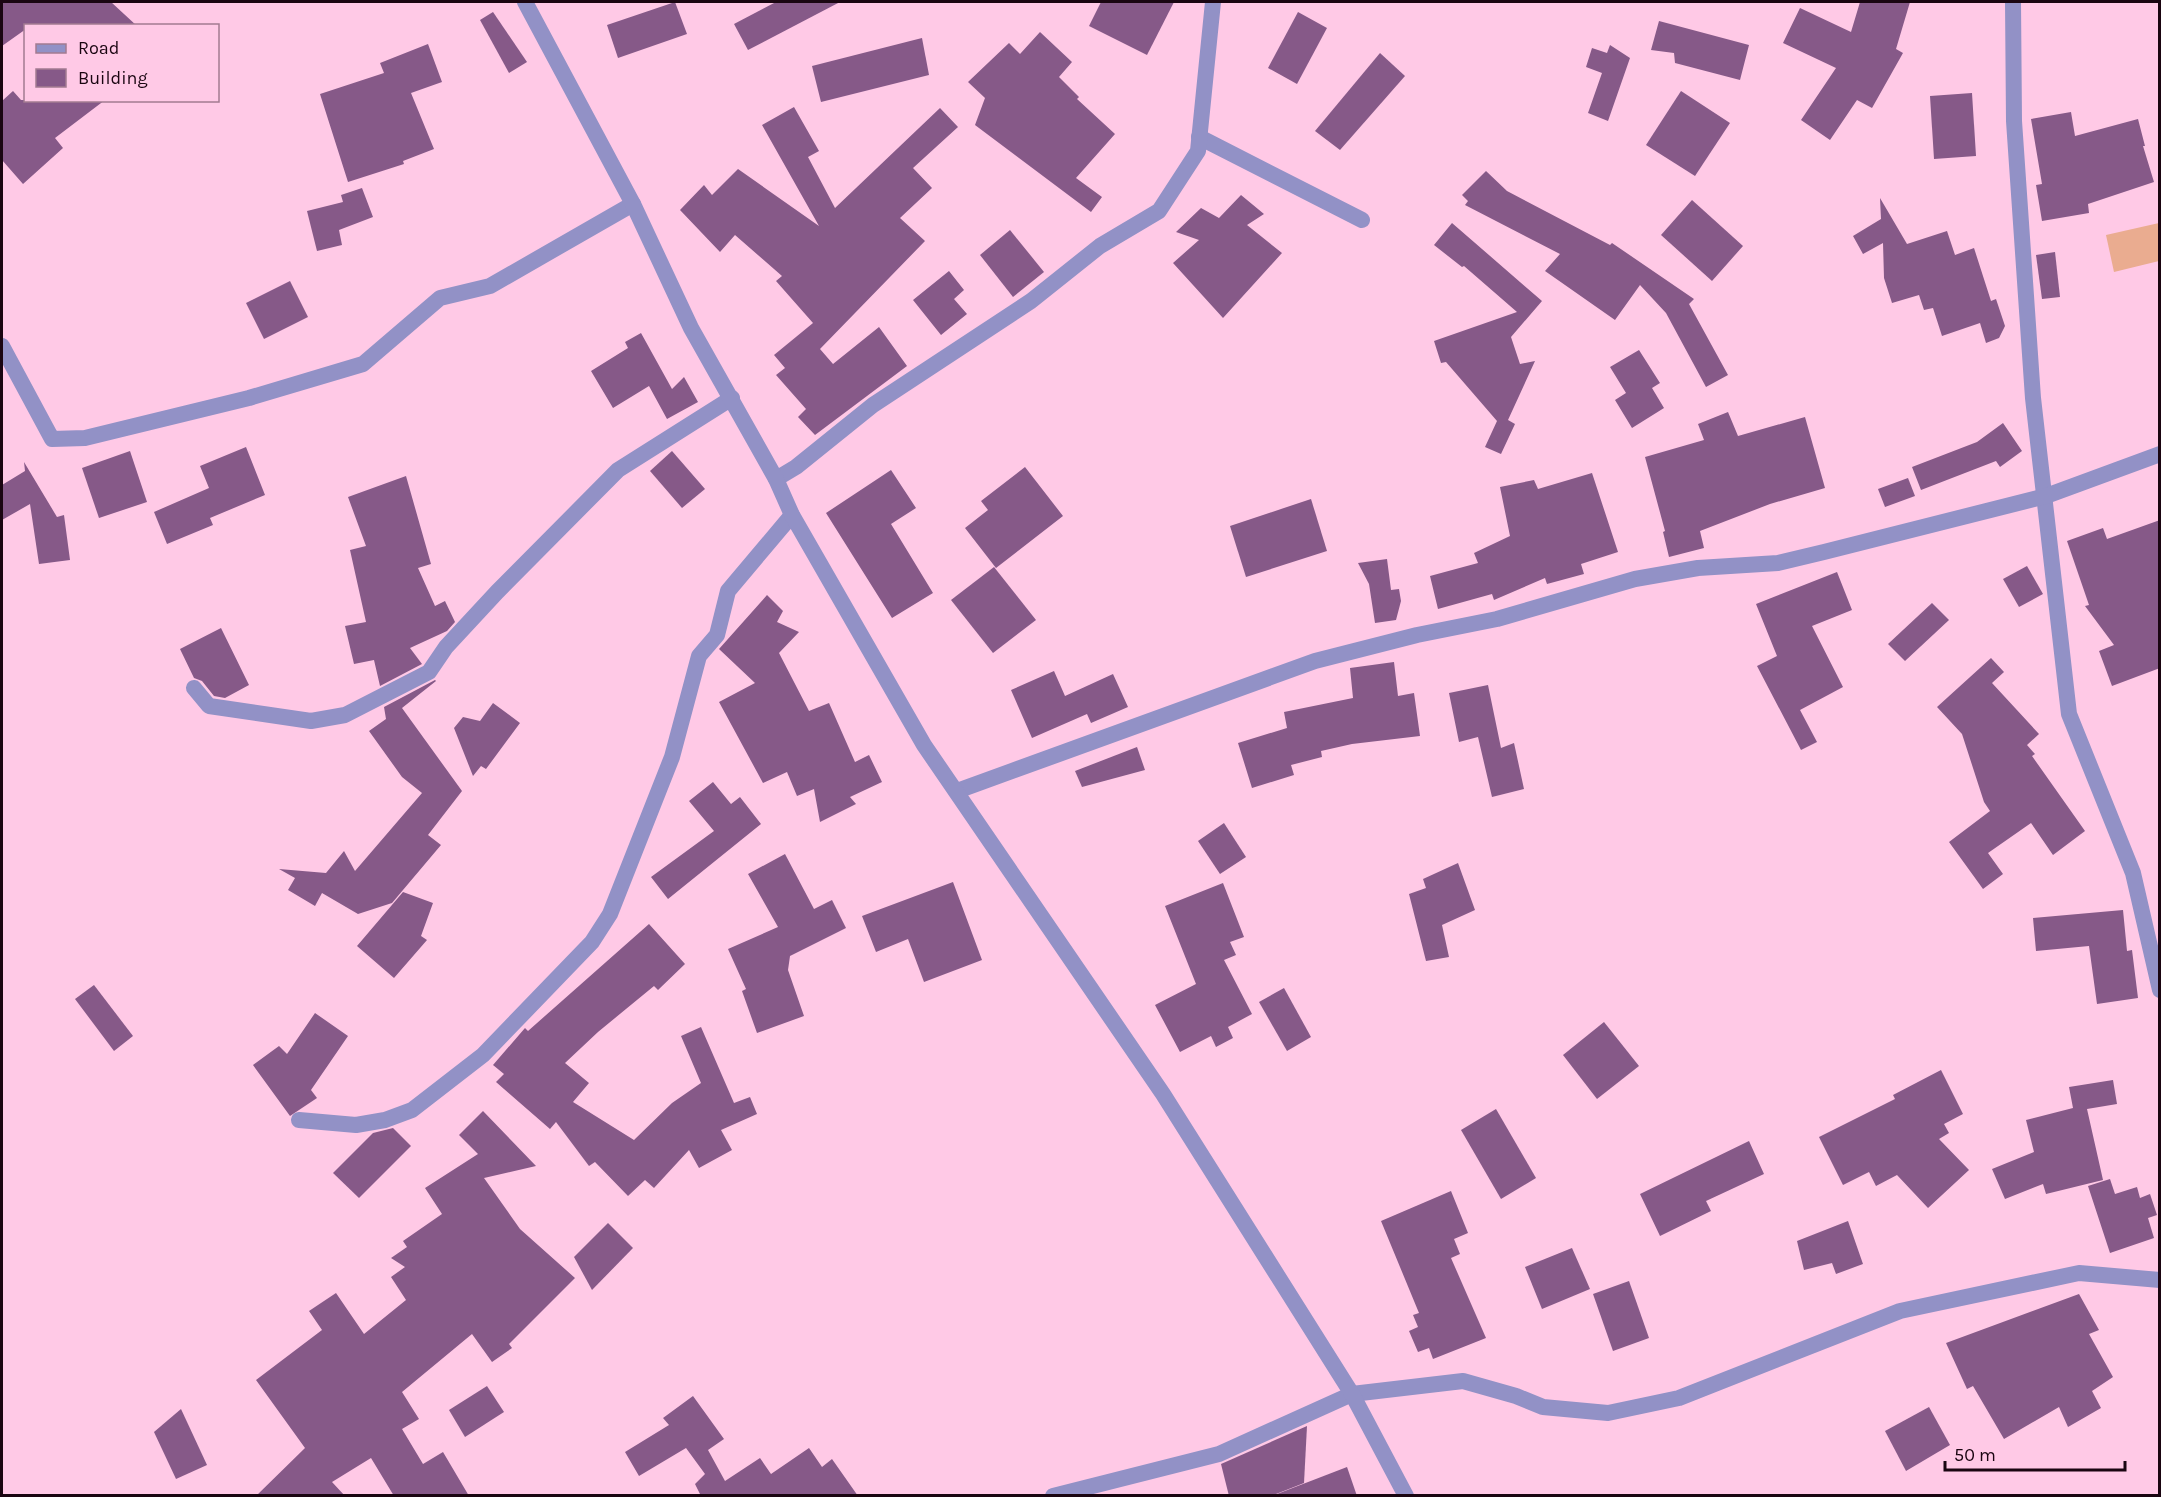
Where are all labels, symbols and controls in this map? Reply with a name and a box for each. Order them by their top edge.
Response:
legend [24,24,219,102]
text: Road [78,37,119,59]
text: Building [78,67,148,89]
scale bar [1945,1434,2125,1472]
text: 50 m [1954,1444,1996,1466]

